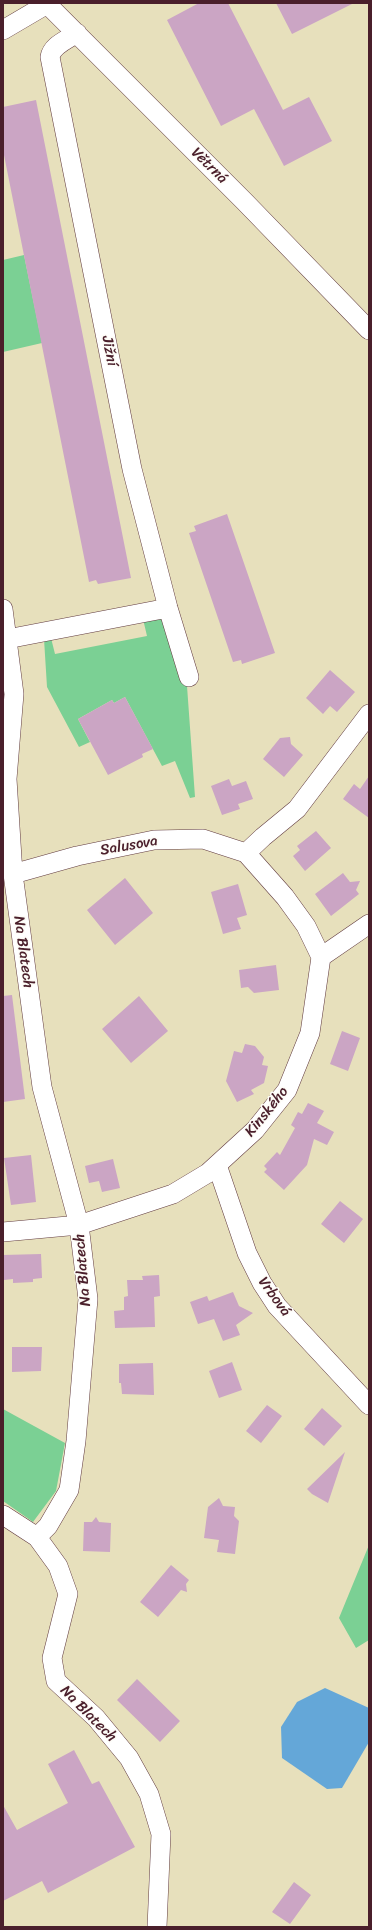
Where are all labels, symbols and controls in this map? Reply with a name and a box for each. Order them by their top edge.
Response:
street label: Větrná [187,144,231,188]
street label: Jižní [97,334,121,368]
street label: Salusova [99,832,159,860]
street label: Na Blatech [9,915,37,989]
street label: Kinského [241,1083,293,1141]
street label: Na Blatech [71,1233,95,1307]
street label: Vrbová [254,1274,294,1320]
street label: Na Blatech [56,1682,120,1746]

